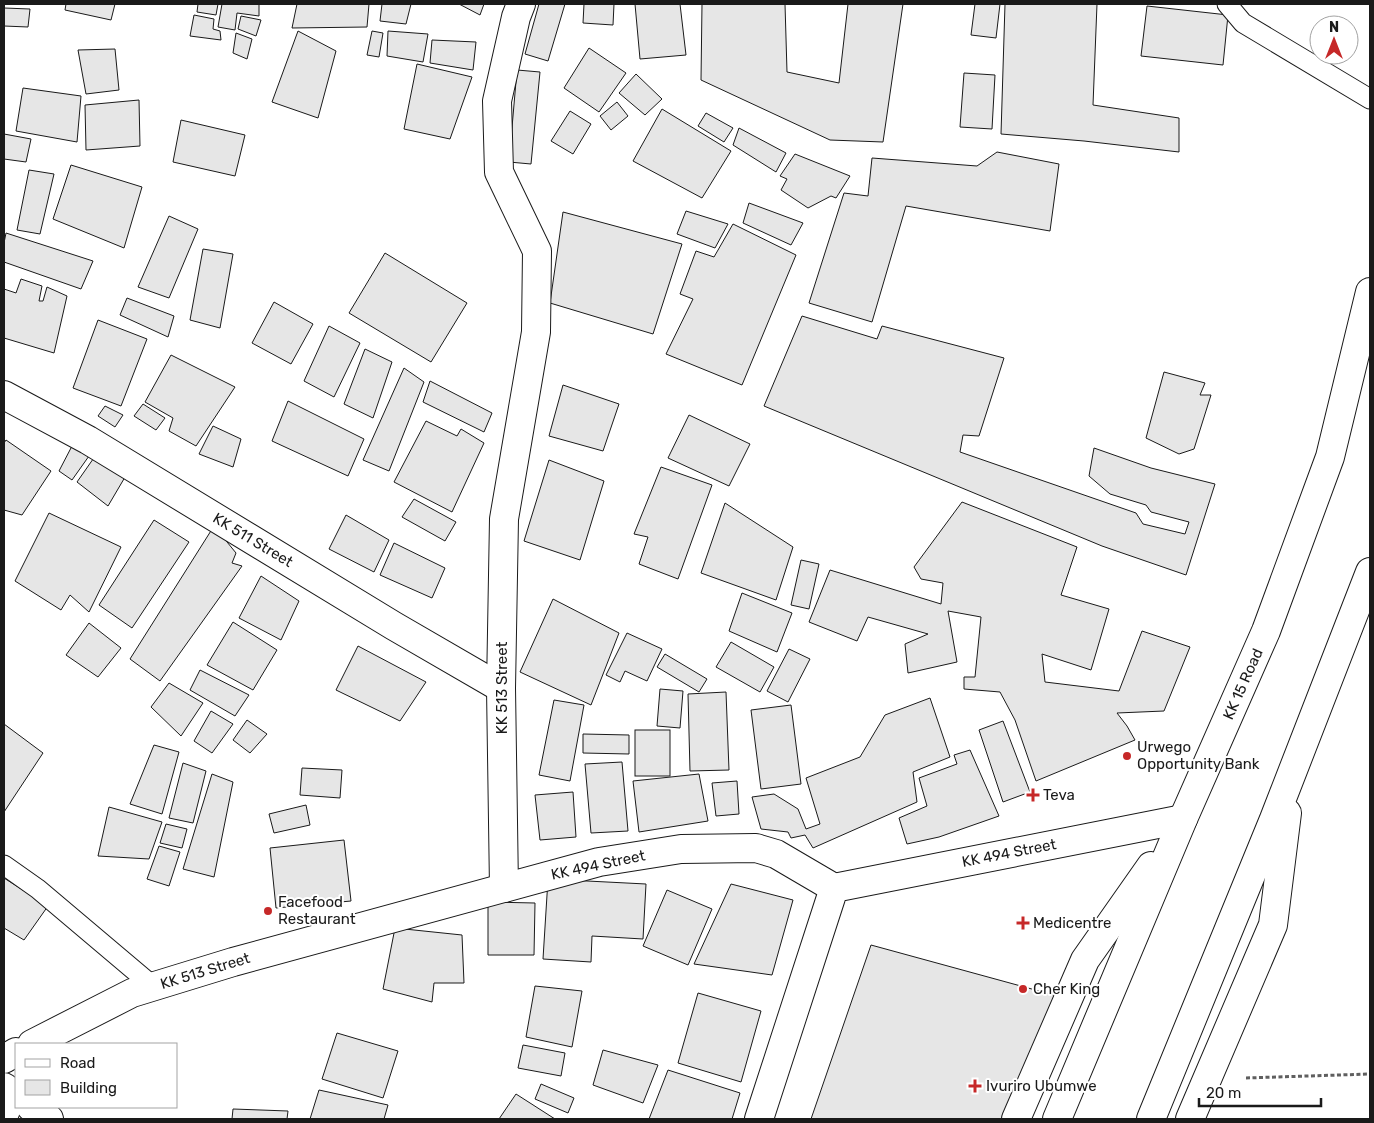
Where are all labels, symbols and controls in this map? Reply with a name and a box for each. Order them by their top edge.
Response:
north arrow [1309,15,1359,65]
text: N [1329,19,1339,36]
street label: KK 511 Street [210,509,296,571]
street label: KK 513 Street [493,642,511,734]
street label: KK 15 Road [1219,646,1267,722]
place label: Urwego Opportunity Bank [1137,738,1260,773]
marker: Urwego Opportunity Bank [1121,750,1133,762]
place label: Teva [1043,786,1075,804]
marker: Teva [1027,789,1039,801]
street label: KK 494 Street [960,835,1058,871]
street label: KK 494 Street [549,846,647,884]
place label: Facefood Restaurant [278,893,356,928]
marker: Facefood Restaurant [262,905,274,917]
place label: Medicentre [1033,914,1111,932]
marker: Medicentre [1017,917,1029,929]
street label: KK 513 Street [158,949,252,993]
place label: Cher King [1033,980,1100,998]
marker: Cher King [1017,983,1029,995]
legend [15,1043,178,1108]
text: Road [60,1054,96,1072]
scale bar [1199,1076,1322,1108]
place label: Ivuriro Ubumwe [986,1077,1097,1095]
text: Building [60,1079,117,1097]
marker: Ivuriro Ubumwe [968,1079,982,1093]
text: 20 m [1206,1084,1241,1102]

